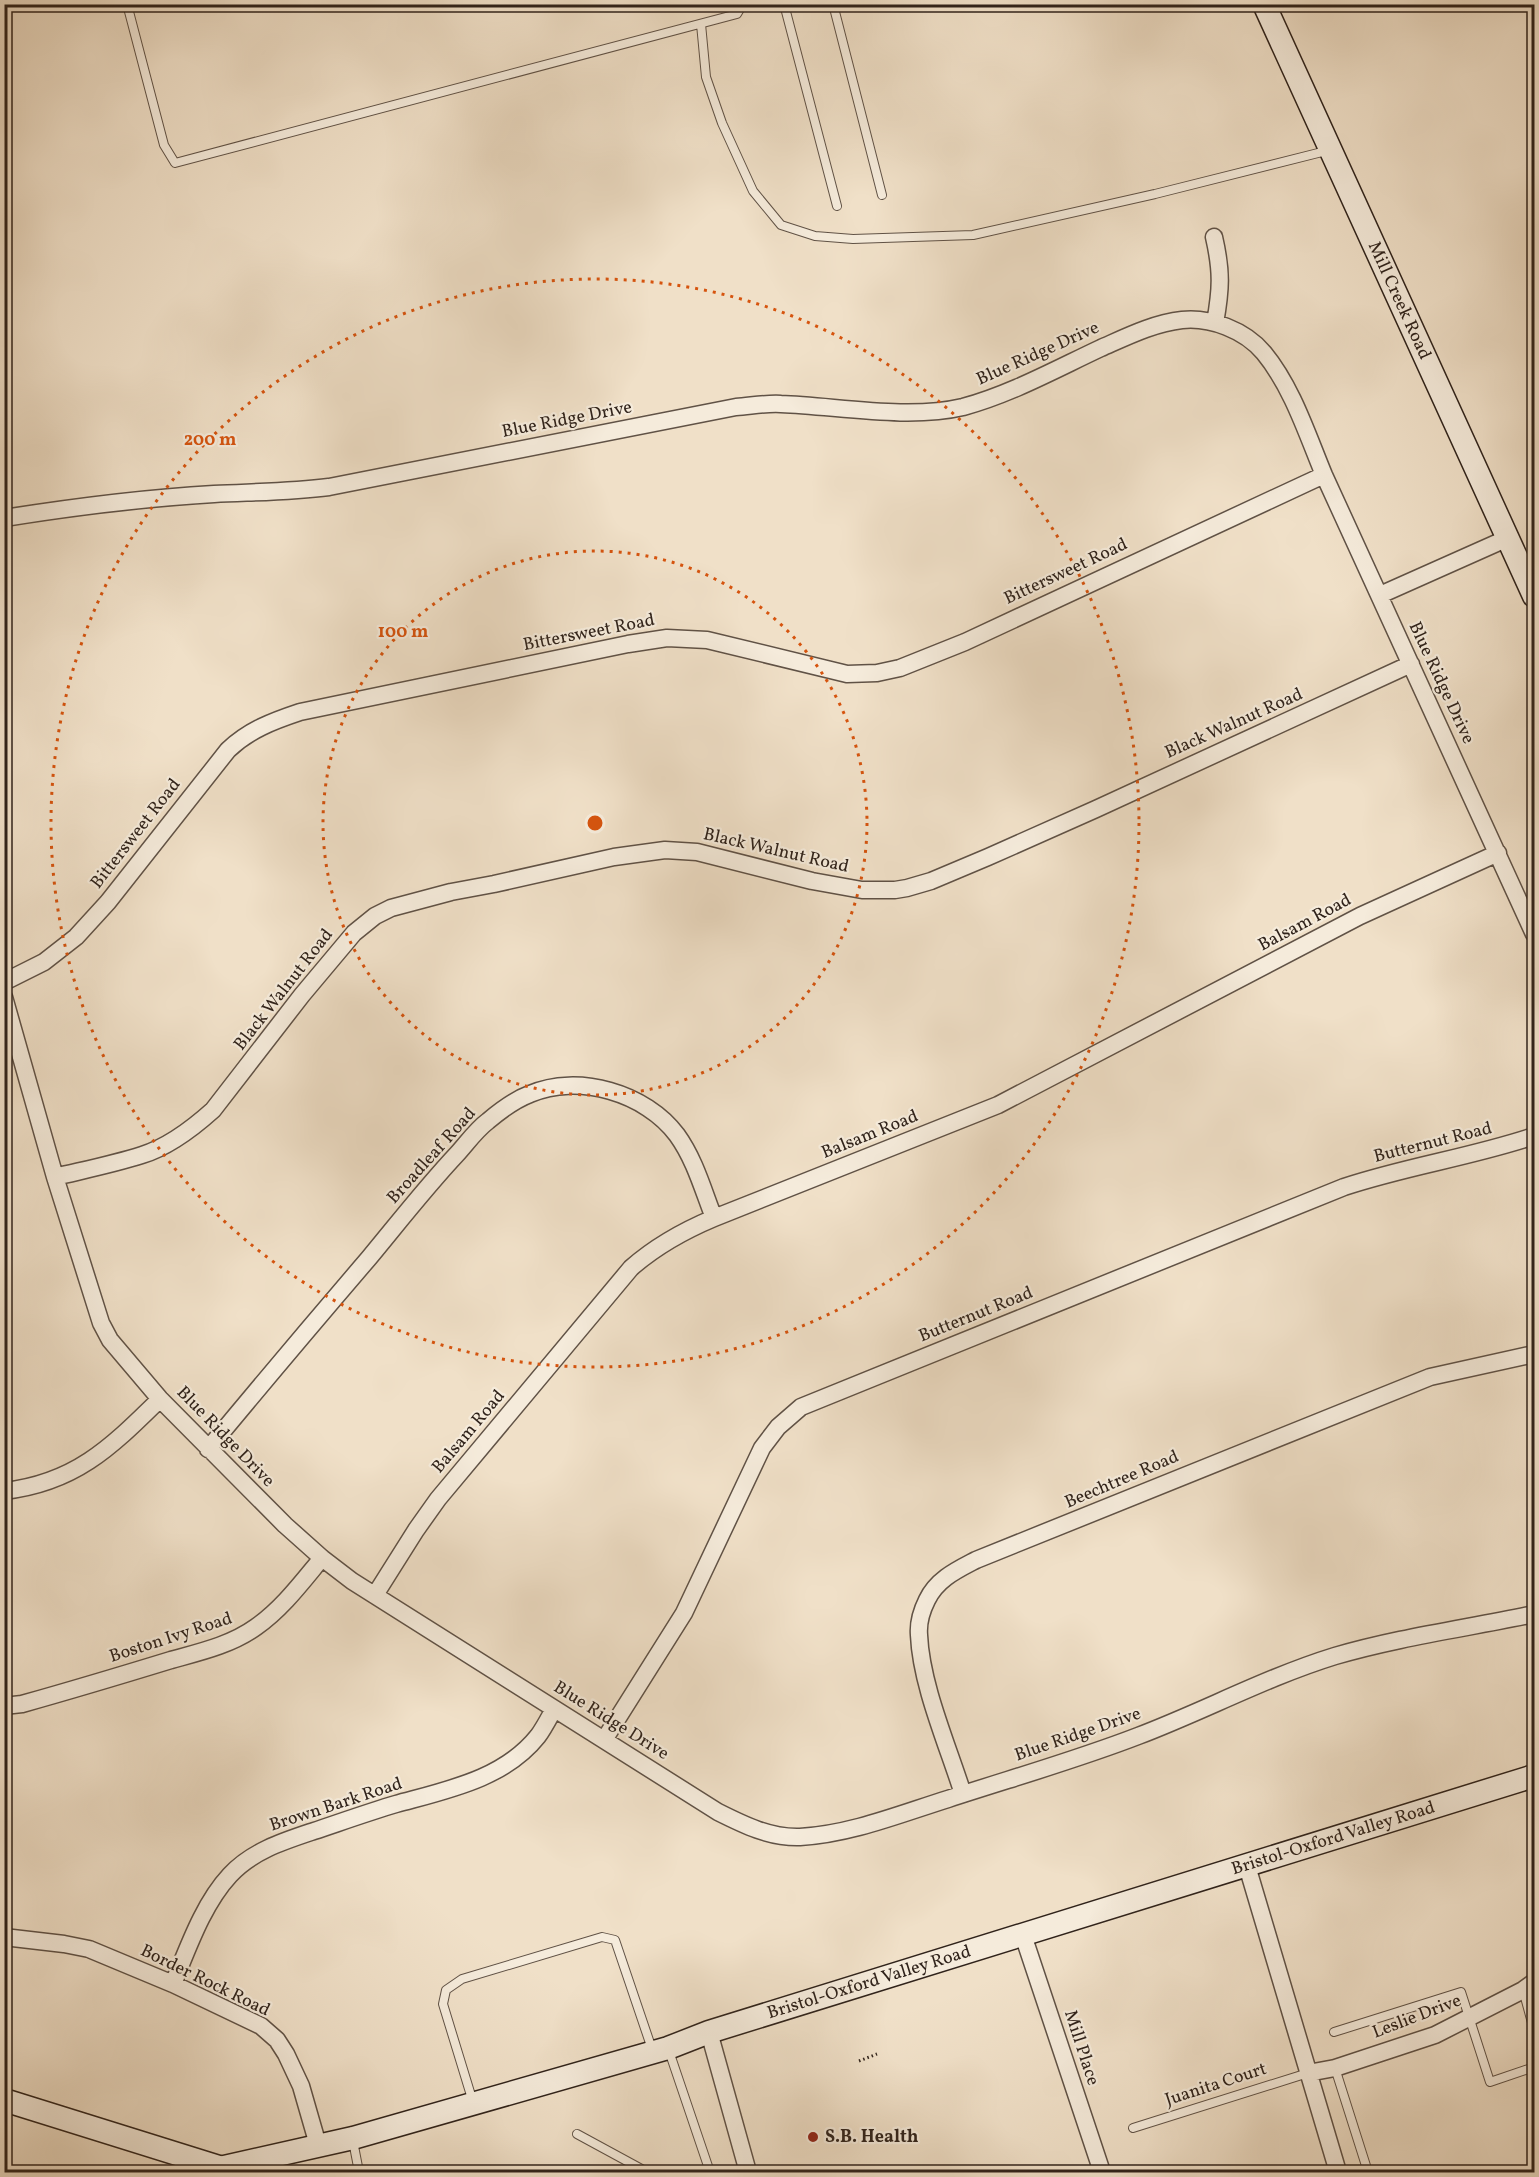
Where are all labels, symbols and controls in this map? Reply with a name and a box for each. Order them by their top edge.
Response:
street label: Mill Creek Road [1362,238,1437,364]
street label: Blue Ridge Drive [973,316,1103,392]
street label: Blue Ridge Drive [500,395,634,445]
text: 200 m [184,428,236,453]
street label: Bittersweet Road [1000,532,1132,612]
street label: Bittersweet Road [521,608,657,658]
street label: Blue Ridge Drive [1402,618,1480,748]
text: 100 m [378,620,428,645]
street label: Black Walnut Road [1161,682,1307,766]
street label: Bittersweet Road [85,774,187,894]
centre of rings [585,813,605,833]
street label: Black Walnut Road [701,822,851,880]
street label: Balsam Road [1254,888,1356,958]
street label: Black Walnut Road [228,924,340,1056]
street label: Broadleaf Road [382,1102,482,1210]
street label: Balsam Road [818,1104,922,1166]
street label: Butternut Road [1371,1116,1495,1170]
street label: Butternut Road [915,1281,1037,1349]
street label: Blue Ridge Drive [170,1381,280,1493]
street label: Balsam Road [427,1385,511,1479]
street label: Beechtree Road [1061,1445,1183,1515]
street label: Boston Ivy Road [106,1606,236,1670]
street label: Blue Ridge Drive [548,1675,674,1767]
street label: Blue Ridge Drive [1011,1702,1145,1768]
street label: Brown Bark Road [266,1772,406,1838]
street label: Bristol-Oxford Valley Road [1228,1795,1438,1882]
street label: Border Rock Road [136,1939,274,2023]
street label: Bristol-Oxford Valley Road [764,1939,974,2026]
street label: Leslie Drive [1369,1989,1465,2045]
street label: Mill Place [1057,2007,1105,2089]
street label: Juanita Court [1162,2057,1270,2113]
place label: S.B. Health [825,2125,919,2150]
marker: S.B. Health [806,2130,820,2144]

